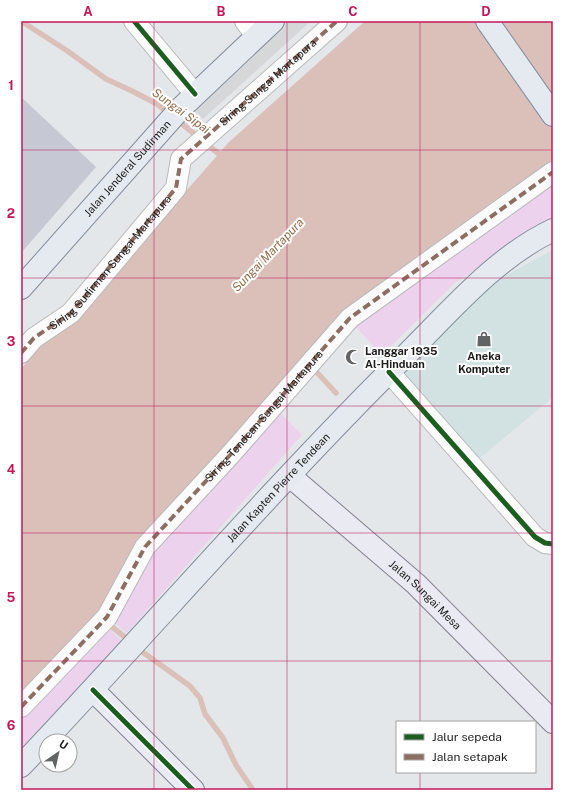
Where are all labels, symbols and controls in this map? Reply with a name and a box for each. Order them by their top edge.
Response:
text: A [83,4,93,19]
text: B [217,4,226,19]
text: C [348,4,358,19]
text: D [481,4,491,19]
street label: Siring Sungai Martapura [217,36,319,128]
text: 1 [8,78,14,93]
water label: Sungai Sipai [150,85,213,137]
street label: Jalan Jenderal Sudirman [82,118,173,219]
street label: Siring Sudirman Sungai Martapura [47,193,173,332]
text: 2 [7,206,15,221]
water label: Sungai Martapura [229,215,307,295]
shop icon: Aneka Komputer [475,330,493,348]
text: 3 [7,334,16,349]
place label: Langgar 1935 Al-Hinduan [365,345,438,370]
street label: Siring Tendean Sungai Martapura [203,348,325,484]
mosque icon: Langgar 1935 Al-Hinduan [344,348,362,366]
place label: Aneka Komputer [458,350,511,375]
street label: Jalan Kapten Pierre Tendean [224,431,332,545]
text: 4 [7,462,16,477]
street label: Jalan Sungai Mesa [387,558,464,632]
text: 5 [7,590,16,605]
text: 6 [7,718,16,733]
legend [396,721,536,773]
text: Jalur sepeda [432,730,502,744]
north arrow [38,733,78,773]
text: U [57,738,70,752]
text: Jalan setapak [432,750,508,764]

